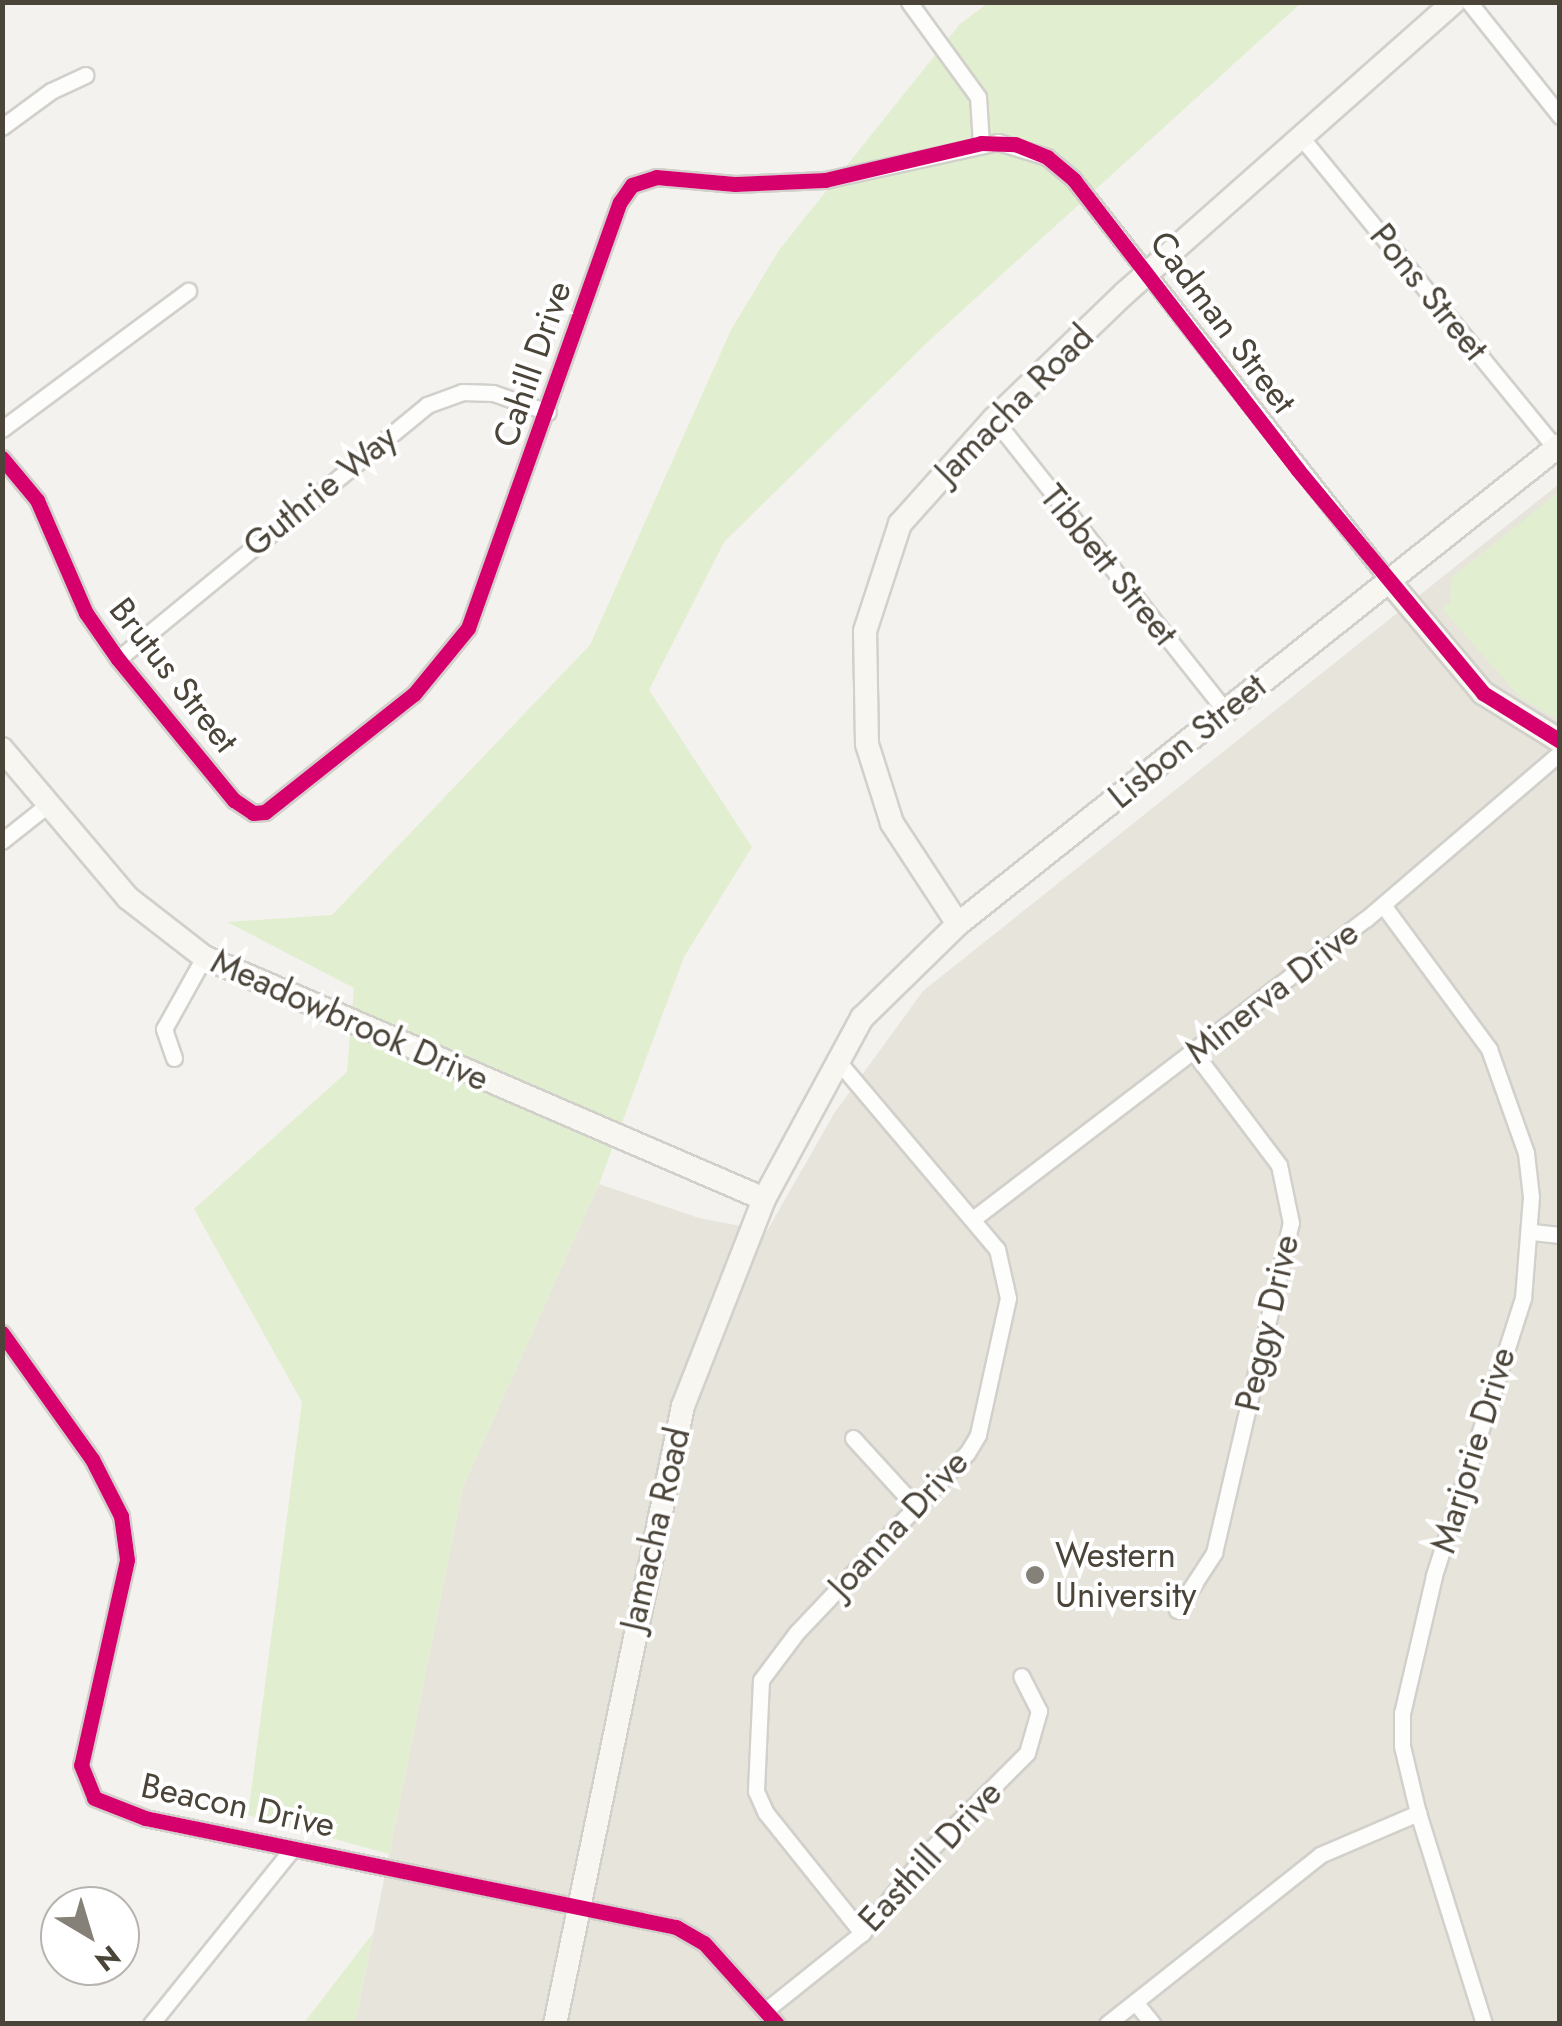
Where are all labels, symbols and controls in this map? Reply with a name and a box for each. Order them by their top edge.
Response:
street label: Pons Street [1361,215,1497,369]
street label: Cadman Street [1141,223,1305,421]
street label: Cahill Drive [484,276,580,452]
street label: Jamacha Road [926,316,1102,492]
street label: Guthrie Way [235,416,405,566]
street label: Tibbett Street [1032,476,1186,654]
street label: Brutus Street [101,589,247,761]
street label: Lisbon Street [1100,665,1274,817]
street label: Minerva Drive [1177,912,1367,1072]
street label: Meadowbrook Drive [205,940,495,1100]
street label: Peggy Drive [1226,1231,1308,1415]
street label: Marjorie Drive [1422,1342,1524,1558]
street label: Jamacha Road [611,1423,699,1635]
street label: Joanna Drive [819,1442,977,1606]
place label: Western University [1055,1534,1196,1616]
marker: Western University [1024,1564,1046,1586]
street label: Beacon Drive [137,1764,339,1846]
street label: Easthill Drive [850,1772,1010,1940]
north arrow [40,1886,140,1986]
text: N [86,1935,129,1981]

